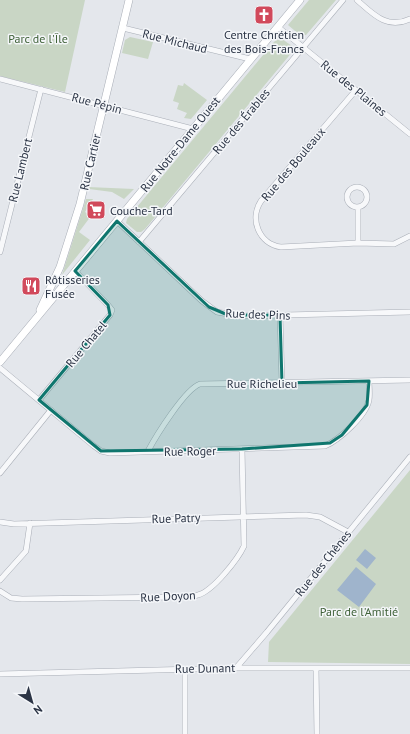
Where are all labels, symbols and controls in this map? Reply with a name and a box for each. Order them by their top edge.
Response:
church icon: Centre Chrétien des Bois-Francs [253,4,275,26]
street label: Rue Michaud [141,26,209,56]
place label: Centre Chrétien des Bois-Francs [224,27,304,56]
park label: Parc de l'Île [8,31,68,46]
street label: Rue des Plaines [318,57,390,119]
street label: Rue des Érables [209,85,273,157]
street label: Rue Pépin [70,89,124,117]
street label: Rue Notre-Dame Ouest [137,93,223,195]
street label: Rue des Bouleaux [258,124,328,204]
street label: Rue Cartier [76,132,104,192]
street label: Rue Lambert [5,136,35,204]
supermarket icon: Couche-Tard [85,199,107,221]
place label: Couche-Tard [110,203,173,218]
place label: Rôtisseries Fusée [45,272,100,301]
restaurant icon: Rôtisseries Fusée [20,275,42,297]
street label: Rue des Pins [225,305,291,323]
street label: Rue Chatel [62,317,110,370]
street label: Rue Richelieu [227,376,297,391]
street label: Rue Roger [164,443,216,459]
street label: Rue Patry [151,510,201,526]
street label: Rue des Chênes [292,527,354,599]
street label: Rue Doyon [140,587,196,605]
park label: Parc de l'Amitié [320,604,398,619]
street label: Rue Dunant [175,660,235,676]
north arrow [12,682,52,722]
text: N [31,702,45,718]

